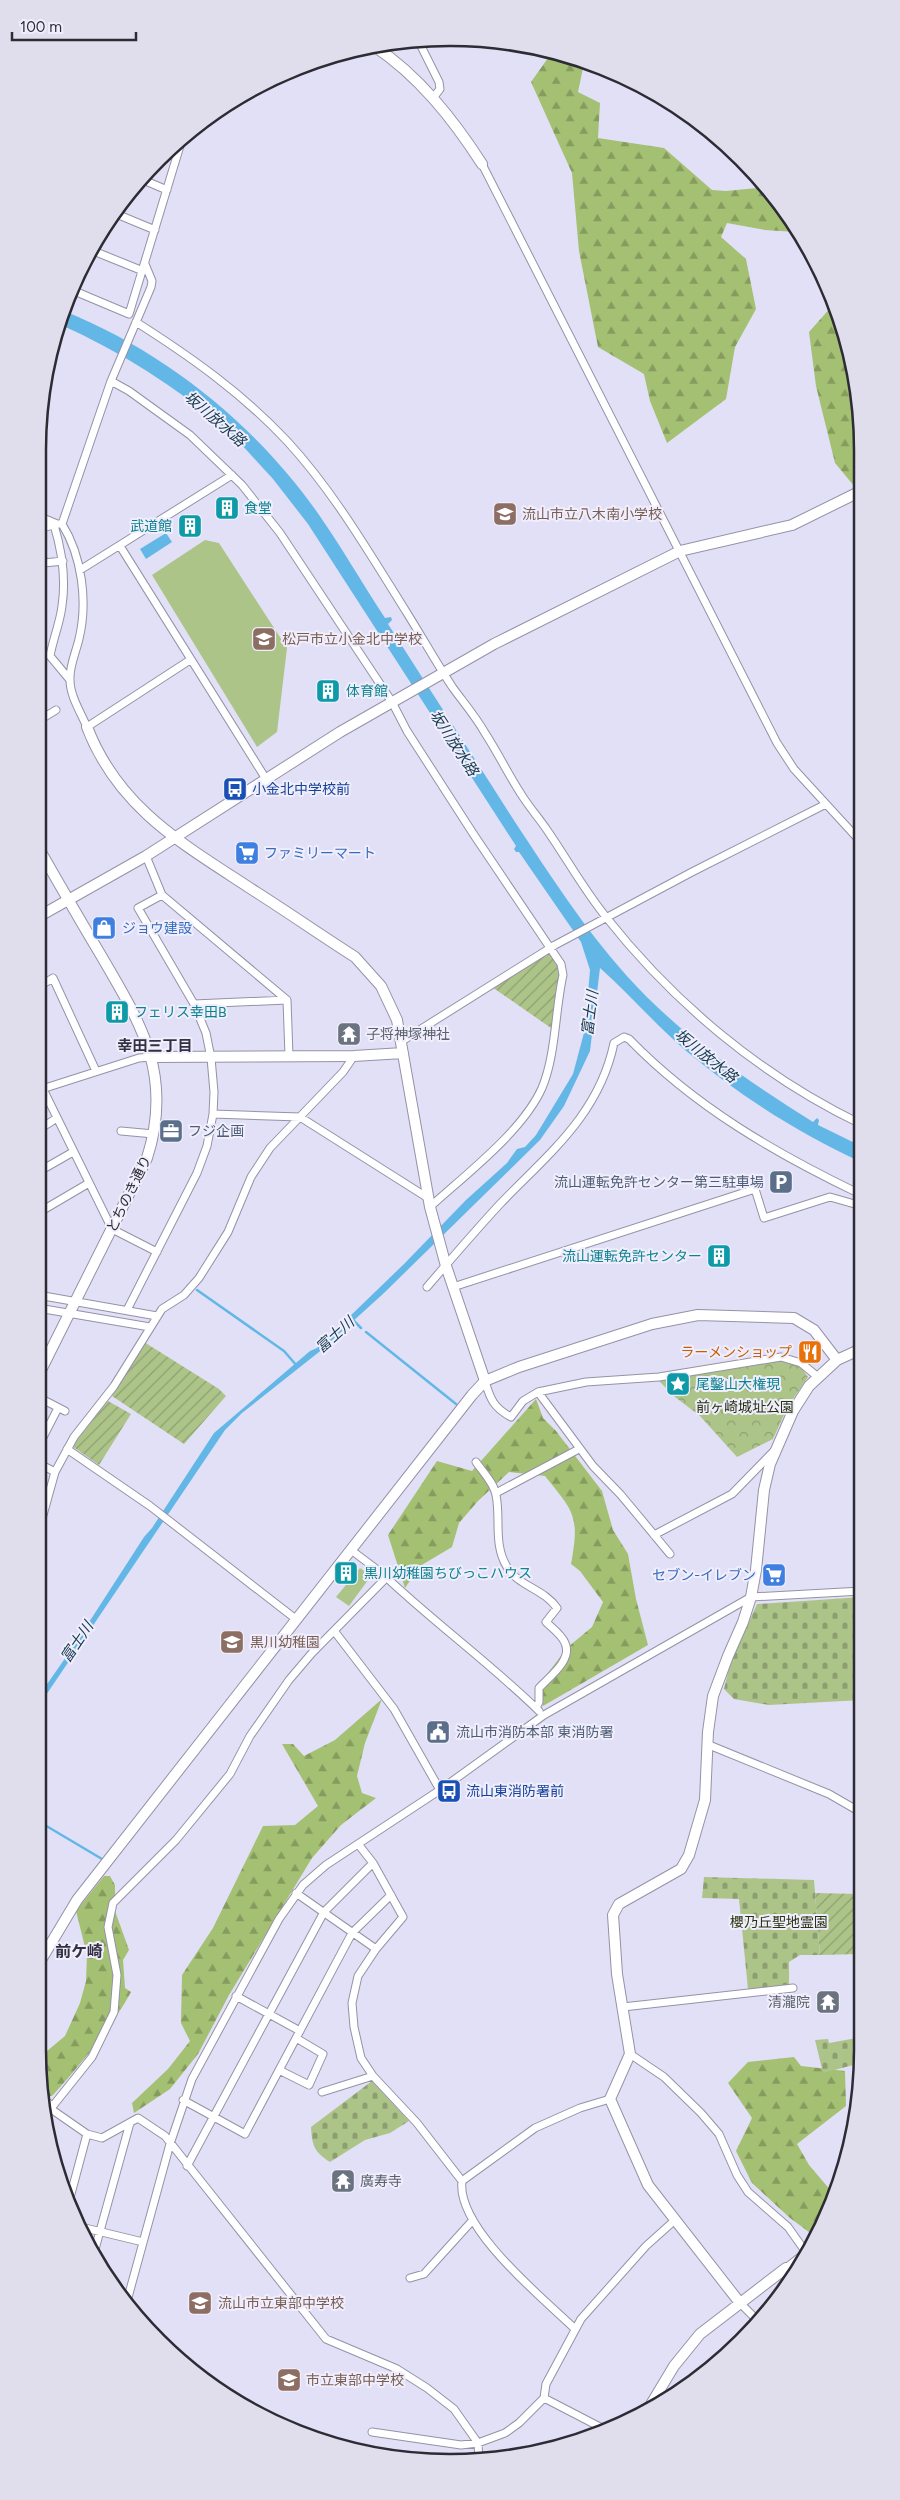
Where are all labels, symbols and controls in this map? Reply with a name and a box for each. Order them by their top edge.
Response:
scale bar [12,10,136,42]
text: 100 m [20,18,62,36]
water label: 坂川放水路 [181,388,251,452]
building icon: 食堂 [214,495,240,521]
place label: 食堂 [244,500,272,517]
school or university icon: 流山市立八木南小学校 [492,501,518,527]
place label: 流山市立八木南小学校 [522,506,662,523]
building icon: 武道館 [177,513,203,539]
place label: 武道館 [130,518,172,535]
school or university icon: 松戸市立小金北中学校 [251,626,277,652]
place label: 松戸市立小金北中学校 [282,631,422,648]
building icon: 体育館 [315,678,341,704]
place label: 体育館 [346,683,388,700]
water label: 坂川放水路 [426,707,483,781]
bus stop icon: 小金北中学校前 [222,776,248,802]
place label: 小金北中学校前 [252,781,350,798]
supermarket icon: ファミリーマート [234,840,260,866]
place label: ファミリーマート [264,845,376,862]
shop icon: ジョウ建設 [91,915,117,941]
place label: ジョウ建設 [122,920,192,937]
water label: 富士川 [578,988,602,1036]
building icon: フェリス幸田B [104,999,130,1025]
place label: フェリス幸田B [134,1004,227,1021]
temple icon: 子将神塚神社 [336,1021,362,1047]
water label: 坂川放水路 [671,1025,742,1088]
place label: 子将神塚神社 [366,1026,450,1043]
district label: 幸田三丁目 [117,1037,193,1055]
office icon: フジ企画 [158,1118,184,1144]
place label: フジ企画 [188,1123,244,1140]
street label: とちのき通り [103,1153,155,1235]
parking icon: 流山運転免許センター第三駐車場 [768,1169,794,1195]
place label: 流山運転免許センター第三駐車場 [554,1174,764,1191]
building icon: 流山運転免許センター [706,1243,732,1269]
place label: 流山運転免許センター [562,1248,702,1265]
water label: 富士川 [312,1312,359,1357]
restaurant icon: ラーメンショップ [797,1339,823,1365]
place label: ラーメンショップ [681,1344,792,1361]
place icon: 尾鑿山大権現 [665,1371,691,1397]
place label: 尾鑿山大権現 [696,1376,780,1393]
park label: 前ヶ崎城址公園 [696,1399,794,1416]
building icon: 黒川幼稚園ちびっこハウス [333,1560,359,1586]
supermarket icon: セブン-イレブン [761,1562,787,1588]
place label: 黒川幼稚園ちびっこハウス [364,1565,532,1582]
place label: セブン-イレブン [652,1567,756,1584]
water label: 富士川 [57,1617,98,1666]
school or university icon: 黒川幼稚園 [219,1629,245,1655]
place label: 黒川幼稚園 [250,1634,320,1651]
public building icon: 流山市消防本部 東消防署 [425,1719,451,1745]
place label: 流山市消防本部 東消防署 [456,1724,613,1741]
bus stop icon: 流山東消防署前 [436,1778,462,1804]
place label: 流山東消防署前 [466,1783,564,1800]
park label: 櫻乃丘聖地霊園 [730,1914,828,1931]
district label: 前ケ崎 [55,1942,103,1961]
temple icon: 清瀧院 [815,1989,841,2015]
place label: 清瀧院 [768,1994,810,2011]
temple icon: 廣寿寺 [330,2168,356,2194]
place label: 廣寿寺 [360,2173,402,2190]
school or university icon: 流山市立東部中学校 [187,2290,213,2316]
place label: 流山市立東部中学校 [218,2295,344,2312]
school or university icon: 市立東部中学校 [276,2367,302,2393]
place label: 市立東部中学校 [306,2372,404,2389]

